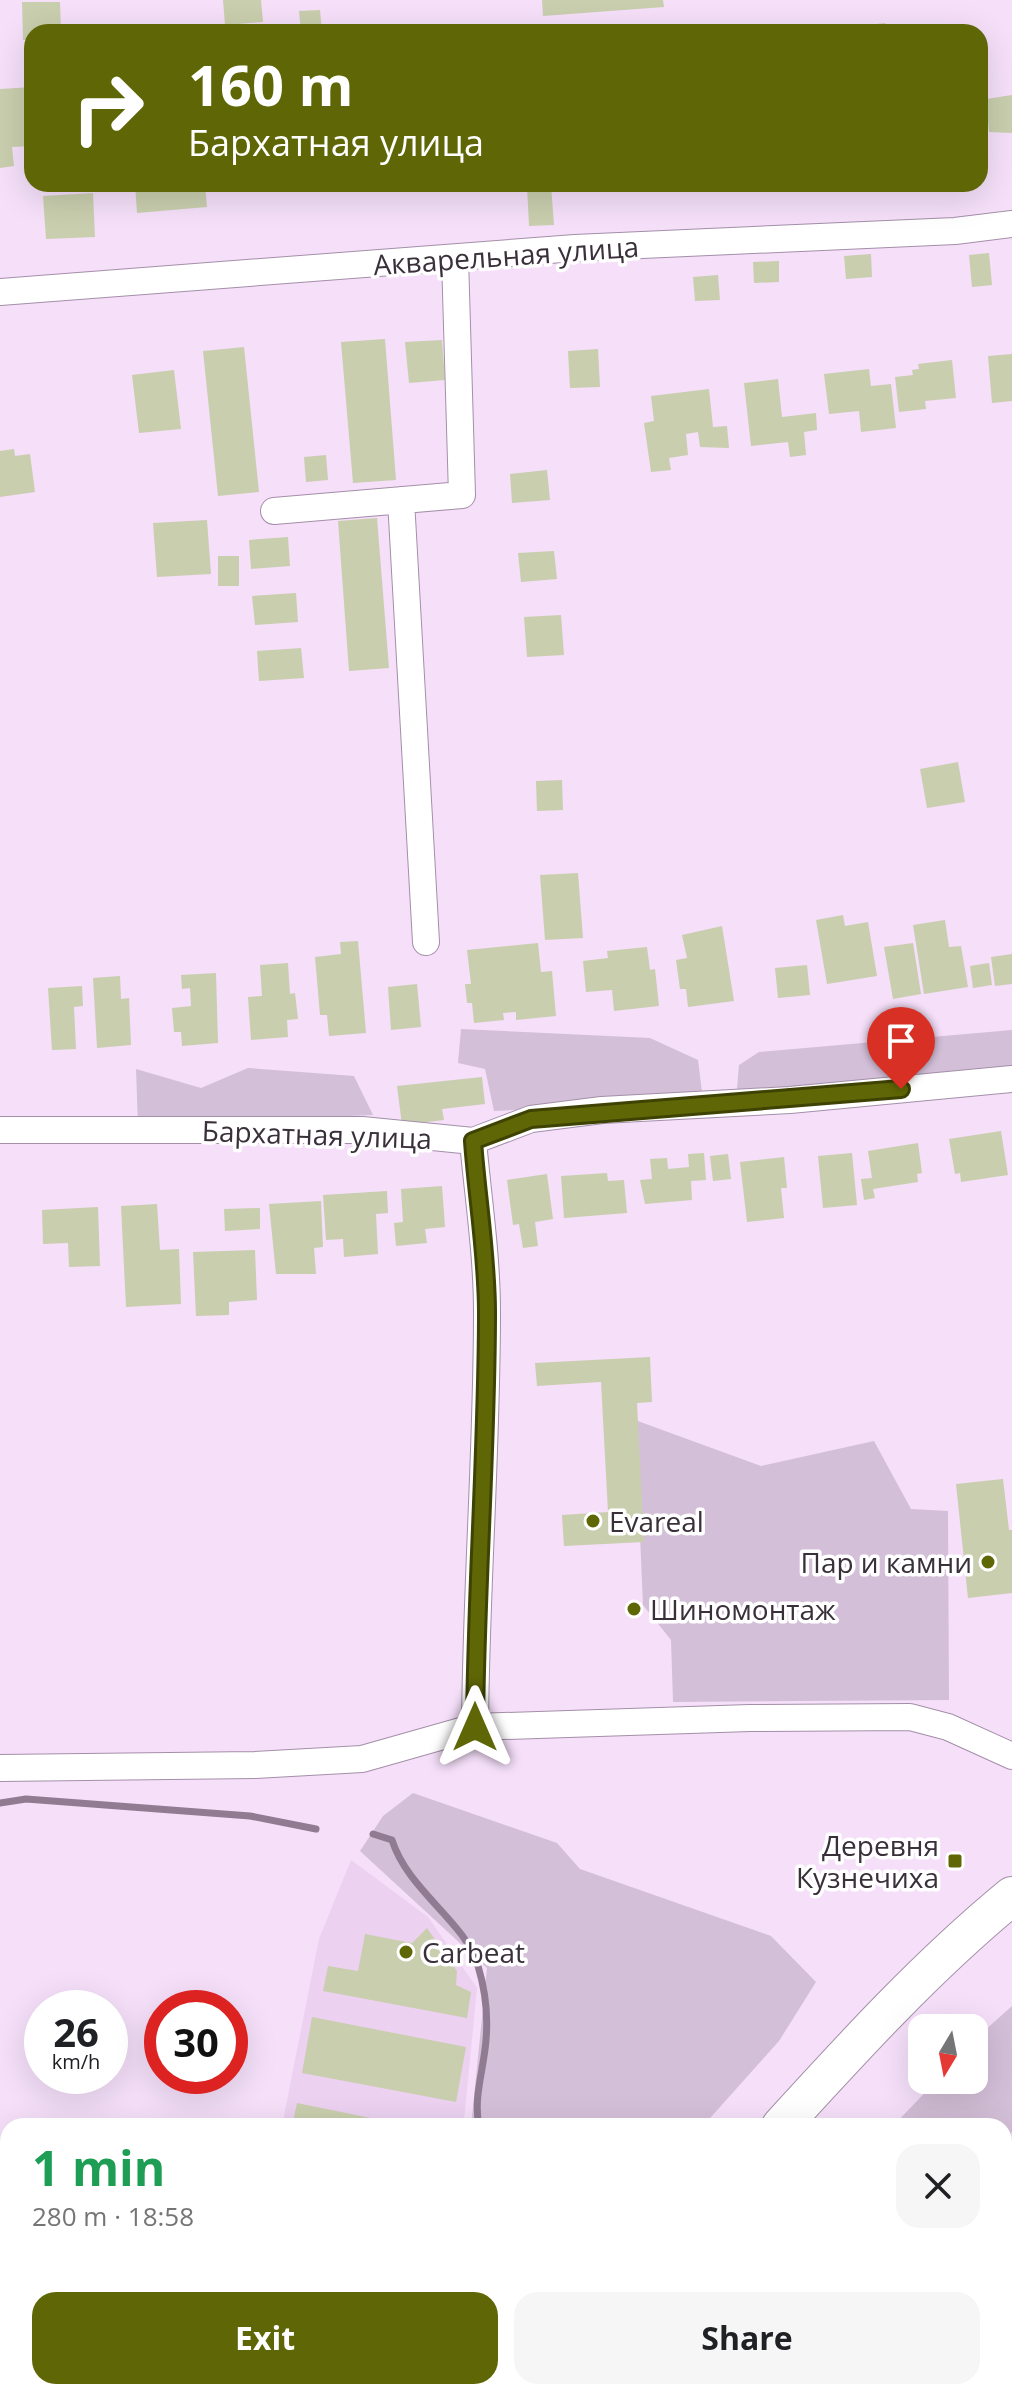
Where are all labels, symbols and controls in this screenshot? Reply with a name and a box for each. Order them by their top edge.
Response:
text: 160 m [188,46,354,122]
icon: right [56,56,160,160]
text: Бархатная улица [188,118,484,167]
street label: Акварельная улица [372,227,640,283]
pin [867,1007,935,1089]
icon: arrive [879,1019,923,1063]
street label: Бархатная улица [201,1111,433,1157]
place label: Evareal [609,1502,704,1540]
marker: Evareal [584,1512,602,1530]
place label: Пар и камни [801,1543,972,1581]
marker: Пар и камни [979,1553,997,1571]
place label: Шиномонтаж [650,1590,836,1628]
marker: Шиномонтаж [625,1600,643,1618]
position arrow [433,1685,517,1769]
place label: Деревня Кузнечиха [796,1826,939,1896]
marker: Деревня Кузнечиха [946,1852,964,1870]
place label: Carbeat [422,1933,525,1971]
marker: Carbeat [397,1943,415,1961]
speed limit sign: 30 [144,1990,248,2094]
text: 26 [53,2004,99,2059]
north arrow [908,2014,988,2094]
map controls [908,2014,988,2094]
text: km/h [52,2048,100,2075]
text: 1 min [32,2135,165,2200]
button: close [896,2144,980,2228]
text: 280 m · 18:58 [32,2198,194,2234]
button: Exit [32,2292,498,2384]
button: Share [514,2292,980,2384]

